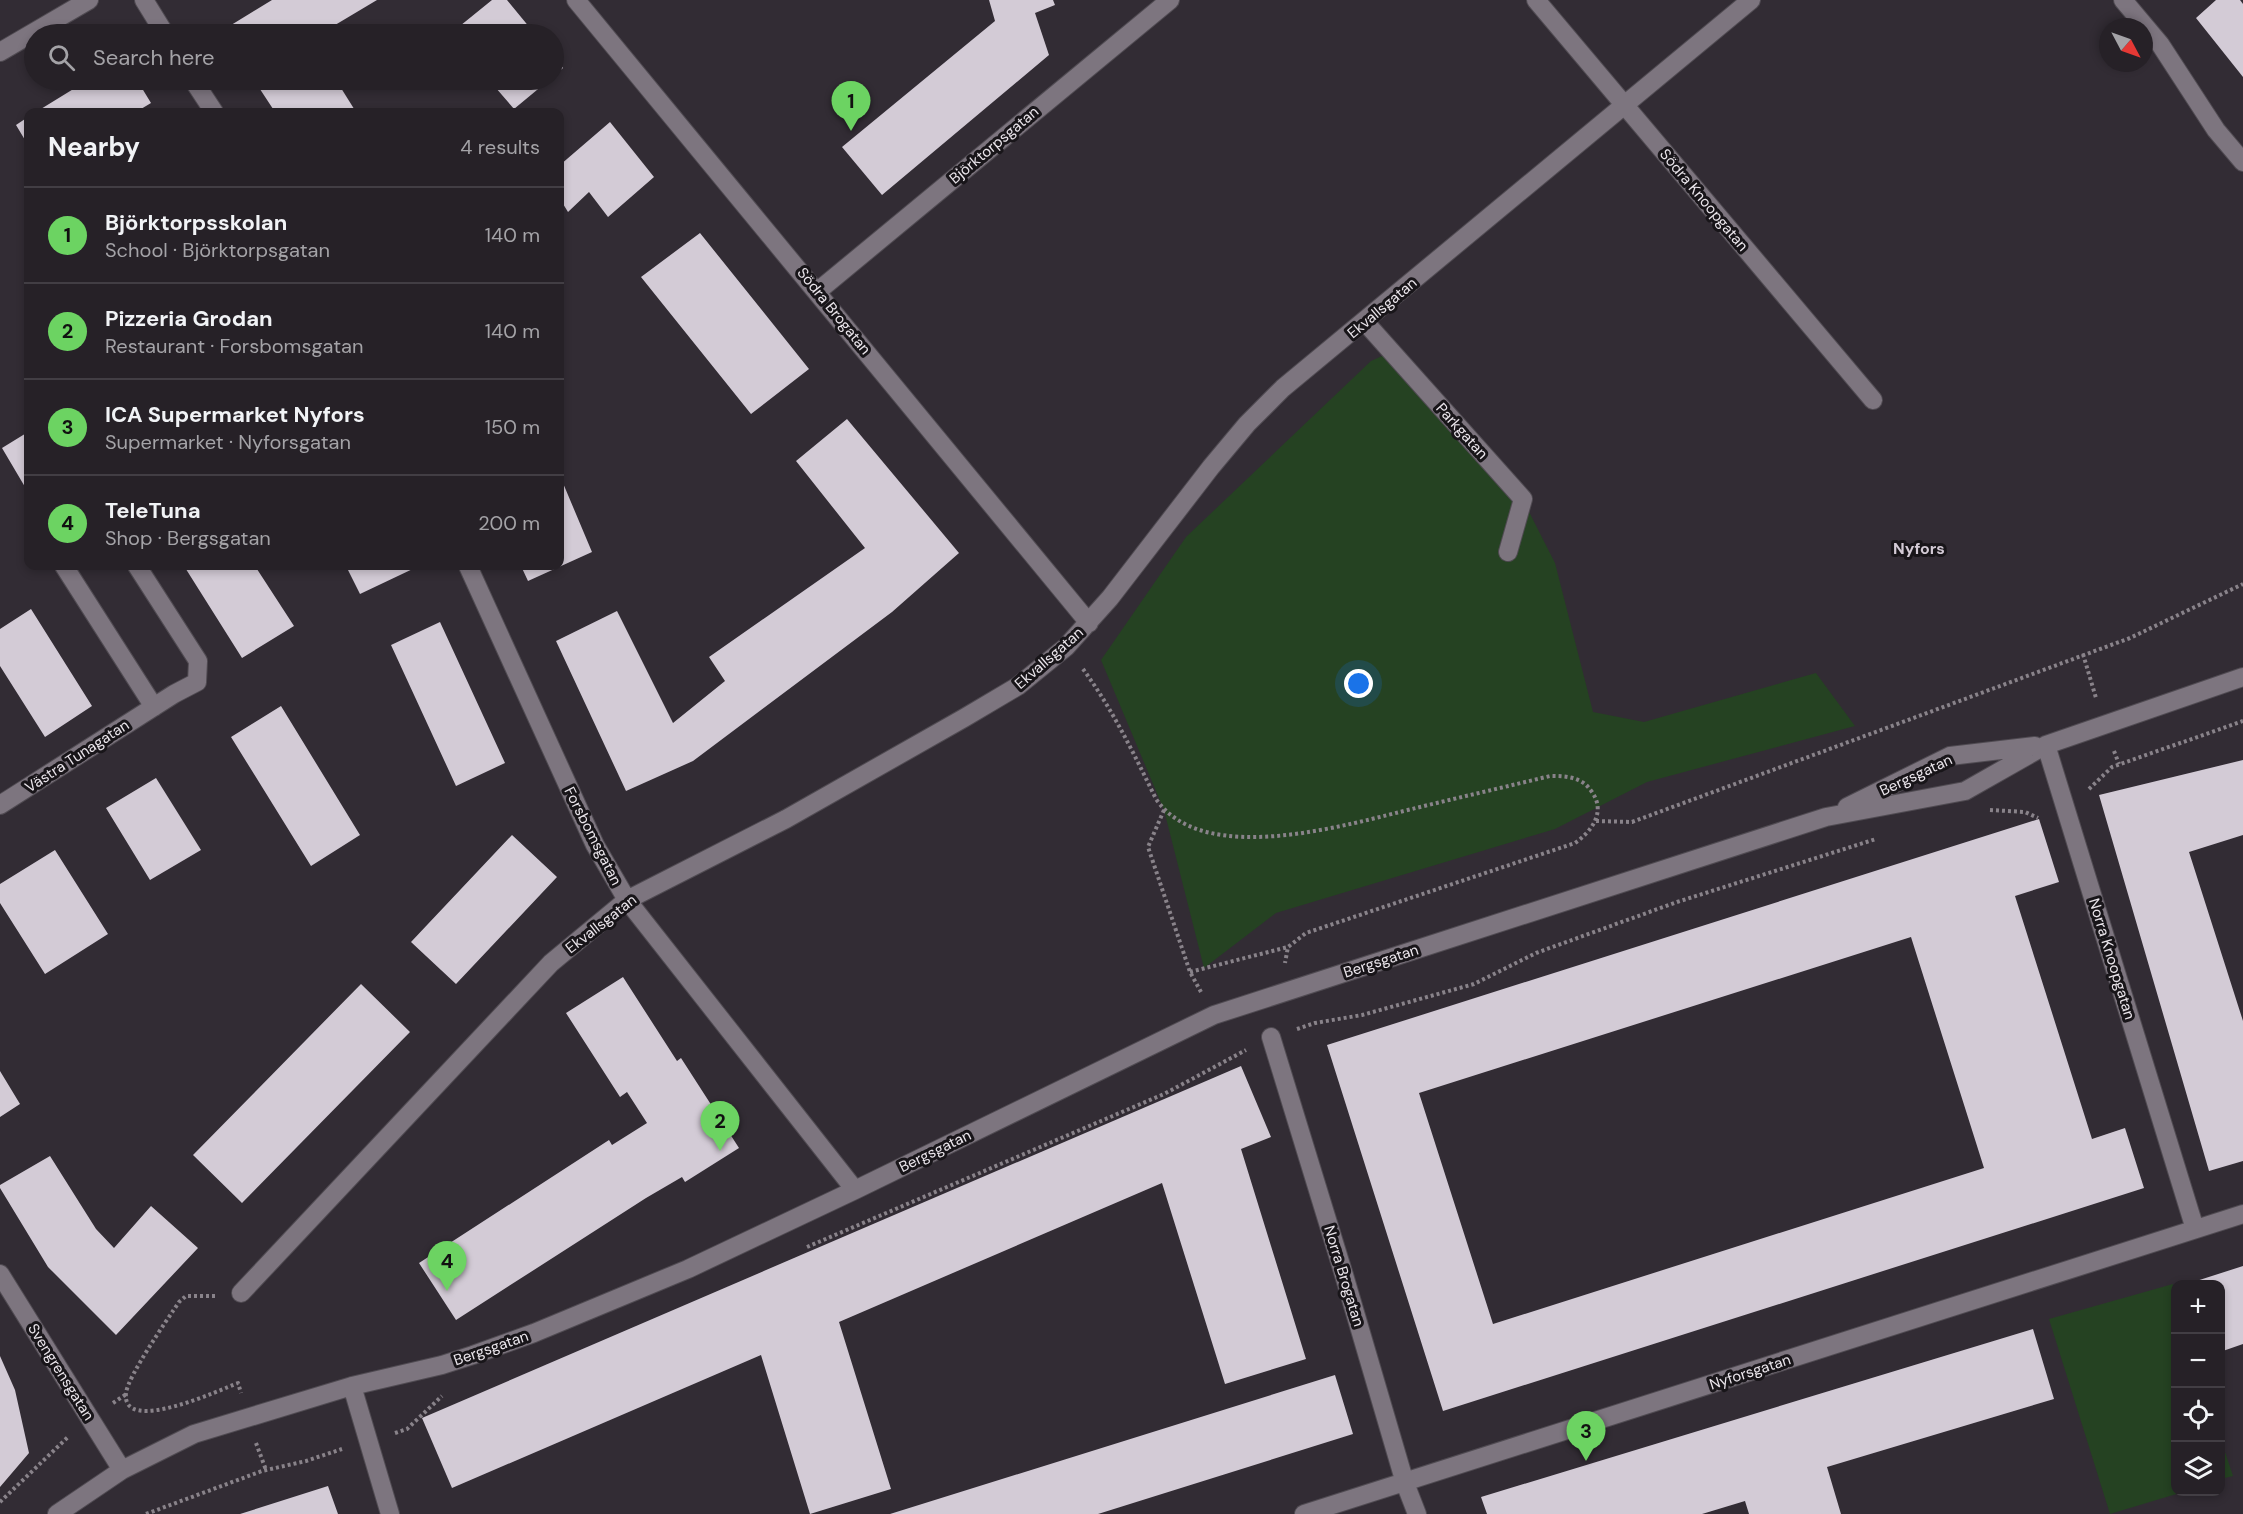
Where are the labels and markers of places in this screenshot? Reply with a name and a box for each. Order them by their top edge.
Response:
pin: 1 [832,82,870,131]
pin: 2 [700,1102,740,1151]
pin: 4 [428,1242,466,1291]
pin: 3 [1566,1412,1606,1461]

